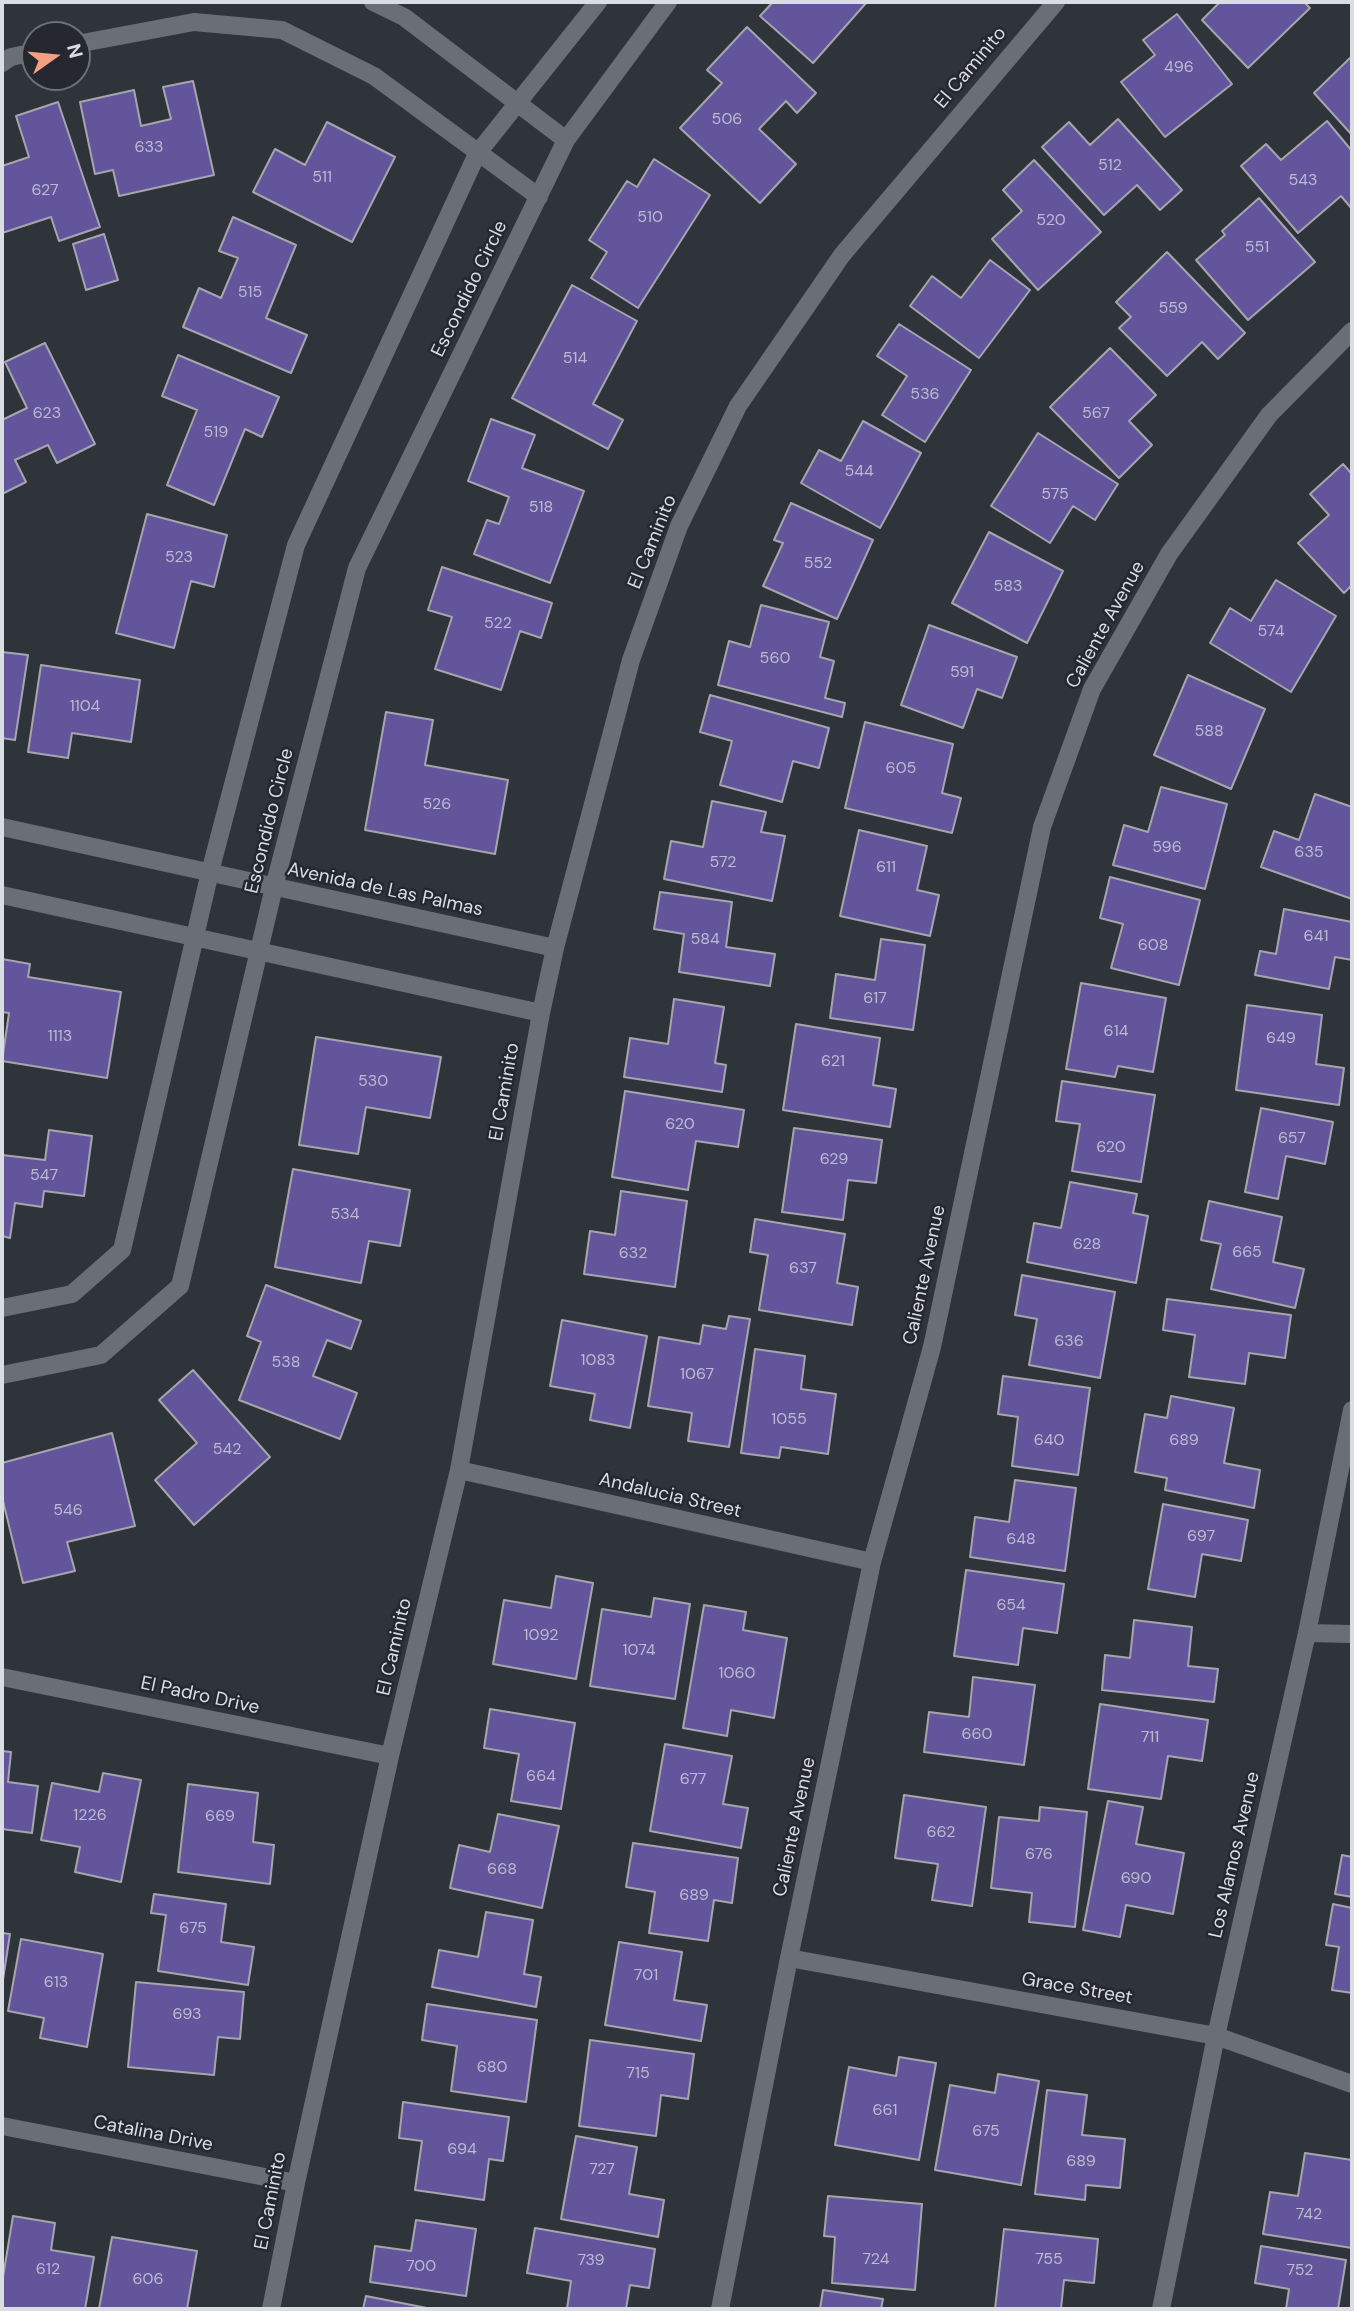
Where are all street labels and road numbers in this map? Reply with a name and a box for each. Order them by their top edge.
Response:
street label: El Caminito [930,23,1012,113]
street label: Escondido Circle [427,217,513,361]
street label: El Caminito [624,492,682,592]
street label: Caliente Avenue [1062,557,1150,693]
street label: Escondido Circle [241,746,299,896]
street label: Avenida de Las Palmas [285,858,485,922]
street label: El Caminito [485,1041,525,1143]
street label: Caliente Avenue [899,1203,951,1347]
street label: Andalucia Street [597,1469,743,1523]
street label: El Caminito [373,1596,417,1698]
street label: El Padro Drive [139,1672,261,1720]
street label: Caliente Avenue [769,1755,821,1899]
street label: Los Alamos Avenue [1205,1770,1265,1940]
street label: Grace Street [1020,1968,1134,2010]
street label: Catalina Drive [91,2111,215,2157]
street label: El Caminito [250,2150,292,2252]

